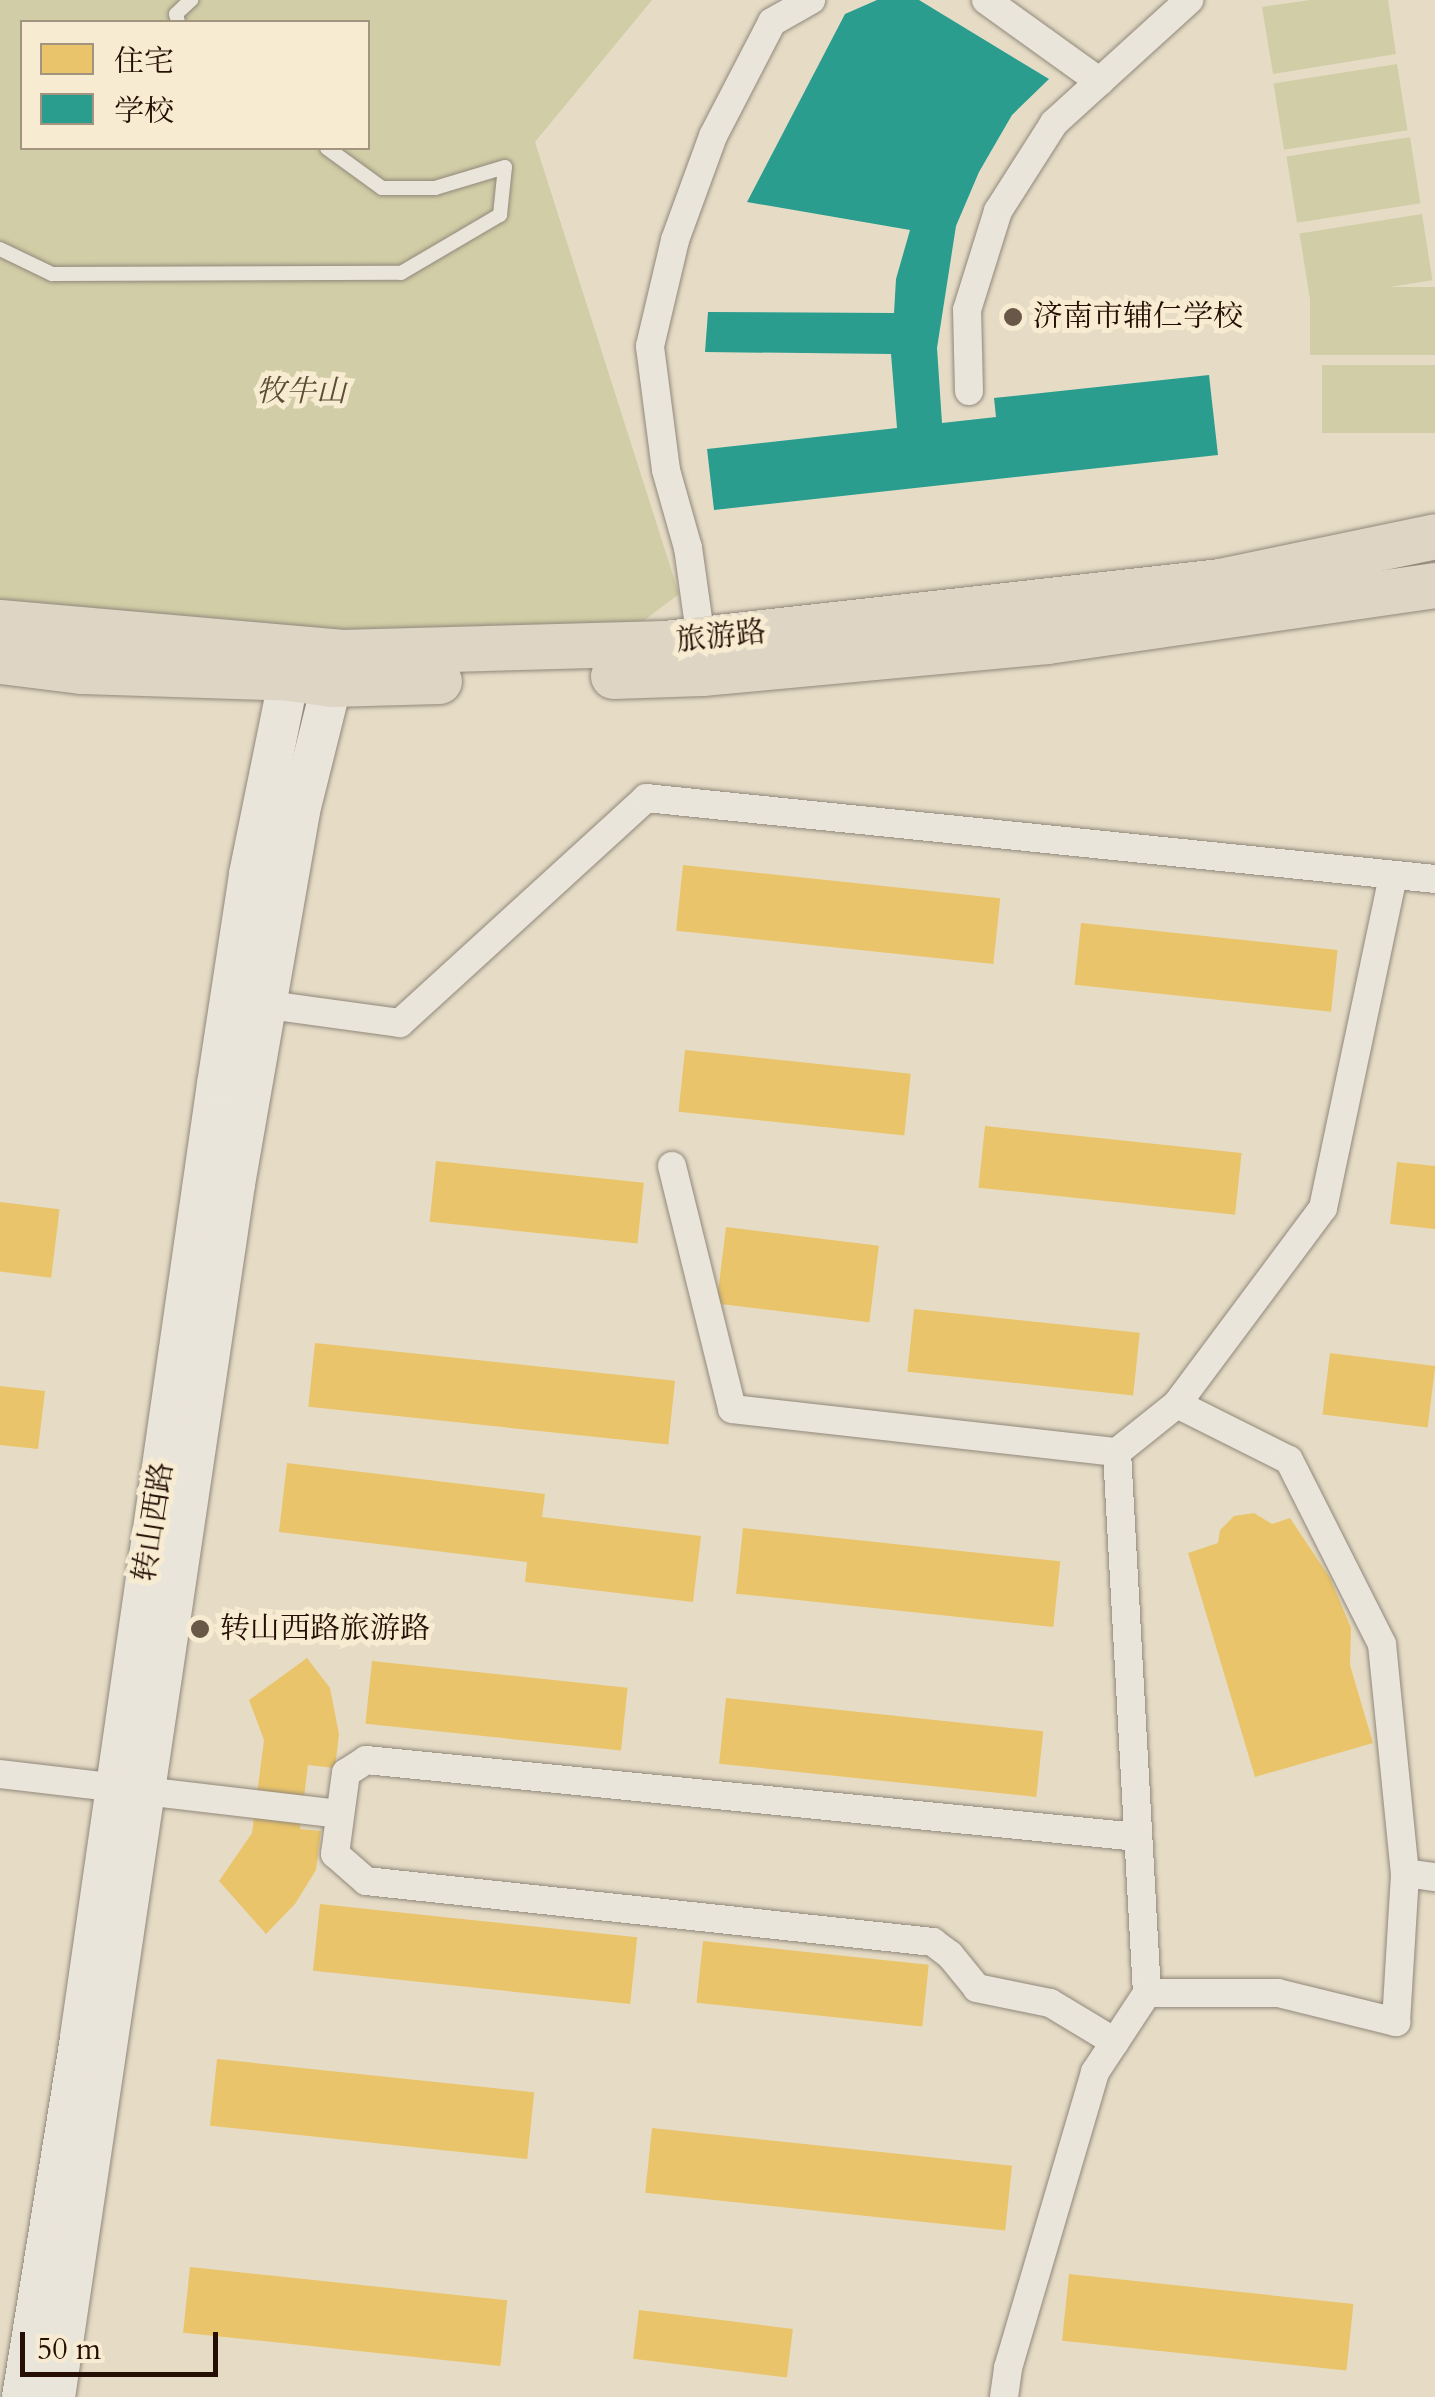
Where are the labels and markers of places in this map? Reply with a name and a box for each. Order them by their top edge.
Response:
place label: 济南市辅仁学校 [1033,299,1243,335]
marker: 济南市辅仁学校 [1002,306,1024,328]
place label: 转山西路旅游路 [220,1611,430,1647]
marker: 转山西路旅游路 [189,1618,211,1640]

